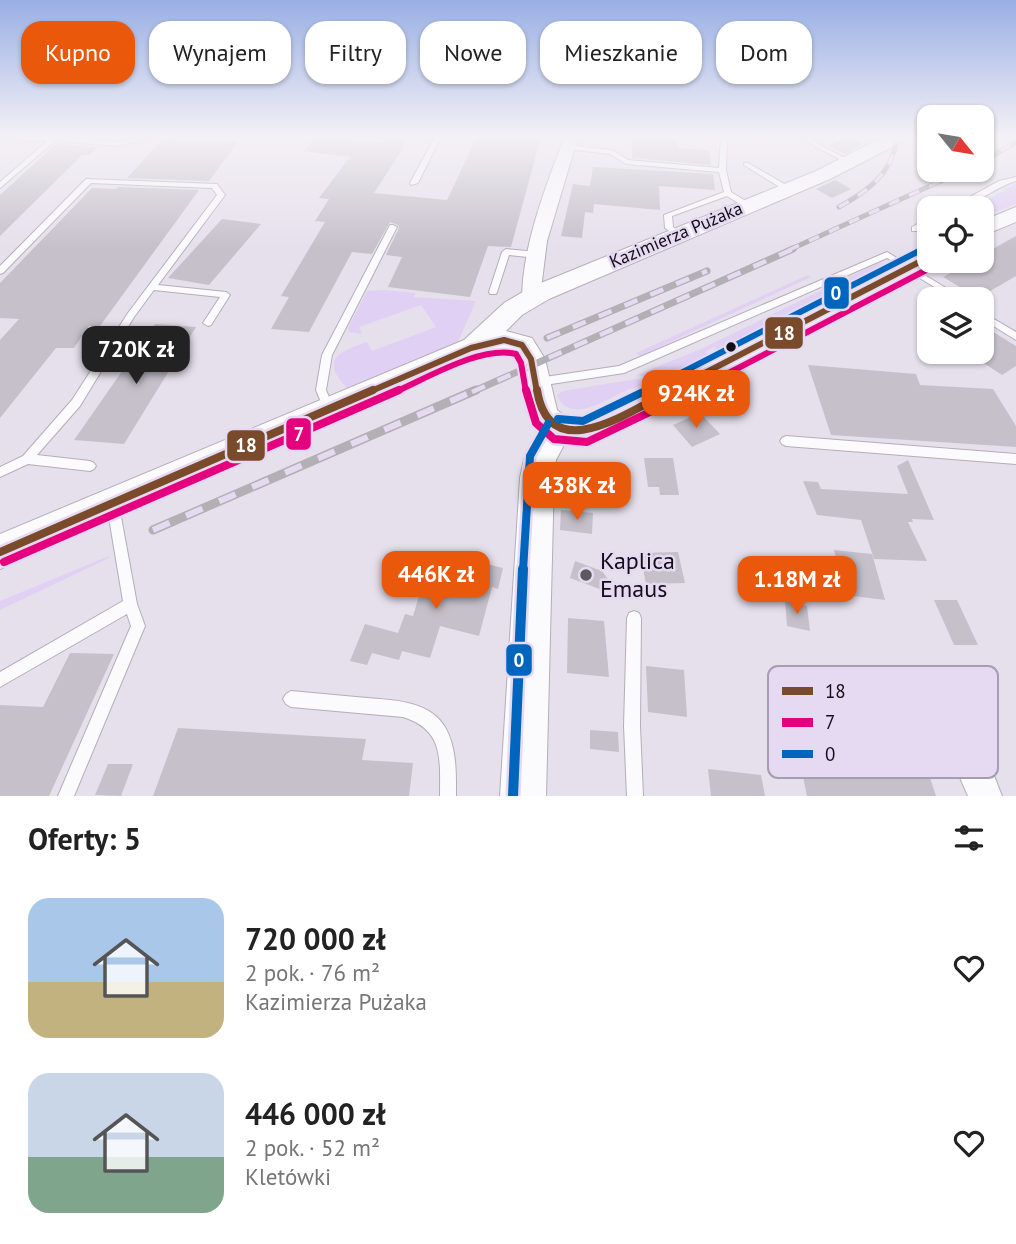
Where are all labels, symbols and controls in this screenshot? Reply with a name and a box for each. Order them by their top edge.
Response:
chip: Kupno [21,21,135,84]
chip: Wynajem [149,21,291,84]
chip: Filtry [305,21,406,84]
chip: Nowe [420,21,526,84]
chip: Mieszkanie [540,21,702,84]
chip: Dom [716,21,812,84]
north arrow [917,105,994,182]
map controls [917,105,994,364]
street label: Kazimierza Pużaka [606,196,746,273]
button: locate [917,196,994,273]
line badge: 0 [823,276,850,310]
text: 0 [831,281,842,305]
button: layers [917,287,994,364]
line badge: 18 [764,316,804,350]
text: 18 [773,321,795,345]
pin: 720K zł [71,326,201,386]
text: 720K zł [98,334,174,363]
unlabelled marker [724,340,738,354]
pin: 924K zł [631,370,761,430]
text: 924K zł [658,378,734,407]
line badge: 7 [285,417,312,451]
text: 7 [294,422,304,446]
line badge: 18 [226,429,266,462]
text: 18 [235,433,257,457]
pin: 438K zł [512,462,642,522]
text: 438K zł [539,470,615,499]
place label: Kaplica Emaus [600,545,675,604]
pin: 446K zł [371,552,501,611]
pin: 1.18M zł [725,556,869,616]
text: 446K zł [398,559,474,588]
text: 1.18M zł [754,564,840,593]
marker: Kaplica Emaus [578,567,594,583]
line badge: 0 [505,643,533,677]
text: 0 [514,648,525,672]
legend [768,666,998,778]
text: 18 [825,679,846,703]
text: 7 [825,710,835,734]
text: 0 [825,742,835,766]
text: Oferty: 5 [28,819,141,858]
icon: filters [950,819,988,857]
text: 720 000 zł [245,919,386,958]
icon: home [84,926,168,1010]
icon: heart [950,949,988,987]
text: 2 pok. · 76 m² [245,958,380,987]
text: Kazimierza Pużaka [245,987,427,1016]
text: 446 000 zł [245,1094,386,1133]
icon: home [84,1101,168,1185]
icon: heart [950,1124,988,1162]
text: 2 pok. · 52 m² [245,1133,380,1162]
text: Kletówki [245,1162,331,1191]

